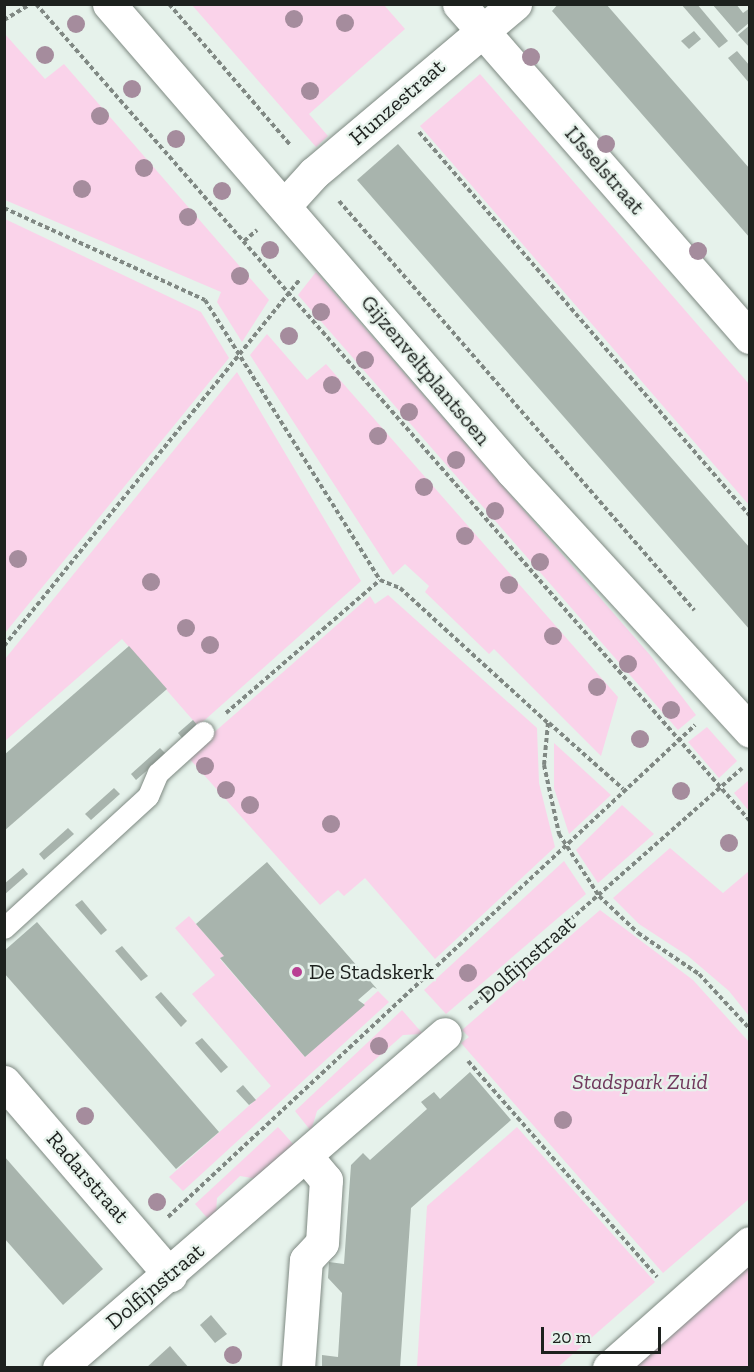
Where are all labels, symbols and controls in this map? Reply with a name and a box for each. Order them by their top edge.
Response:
street label: Hunzestraat [344,53,450,151]
street label: IJsselstraat [559,120,651,220]
street label: Gijzenveltplantsoen [355,290,497,450]
street label: Dolfijnstraat [473,910,581,1008]
place label: De Stadskerk [309,959,434,985]
marker: De Stadskerk [290,965,304,979]
park label: Stadspark Zuid [572,1069,708,1095]
street label: Radarstraat [41,1126,135,1228]
street label: Dolfijnstraat [101,1237,209,1335]
scale bar [544,1315,664,1353]
text: 20 m [552,1326,591,1348]

